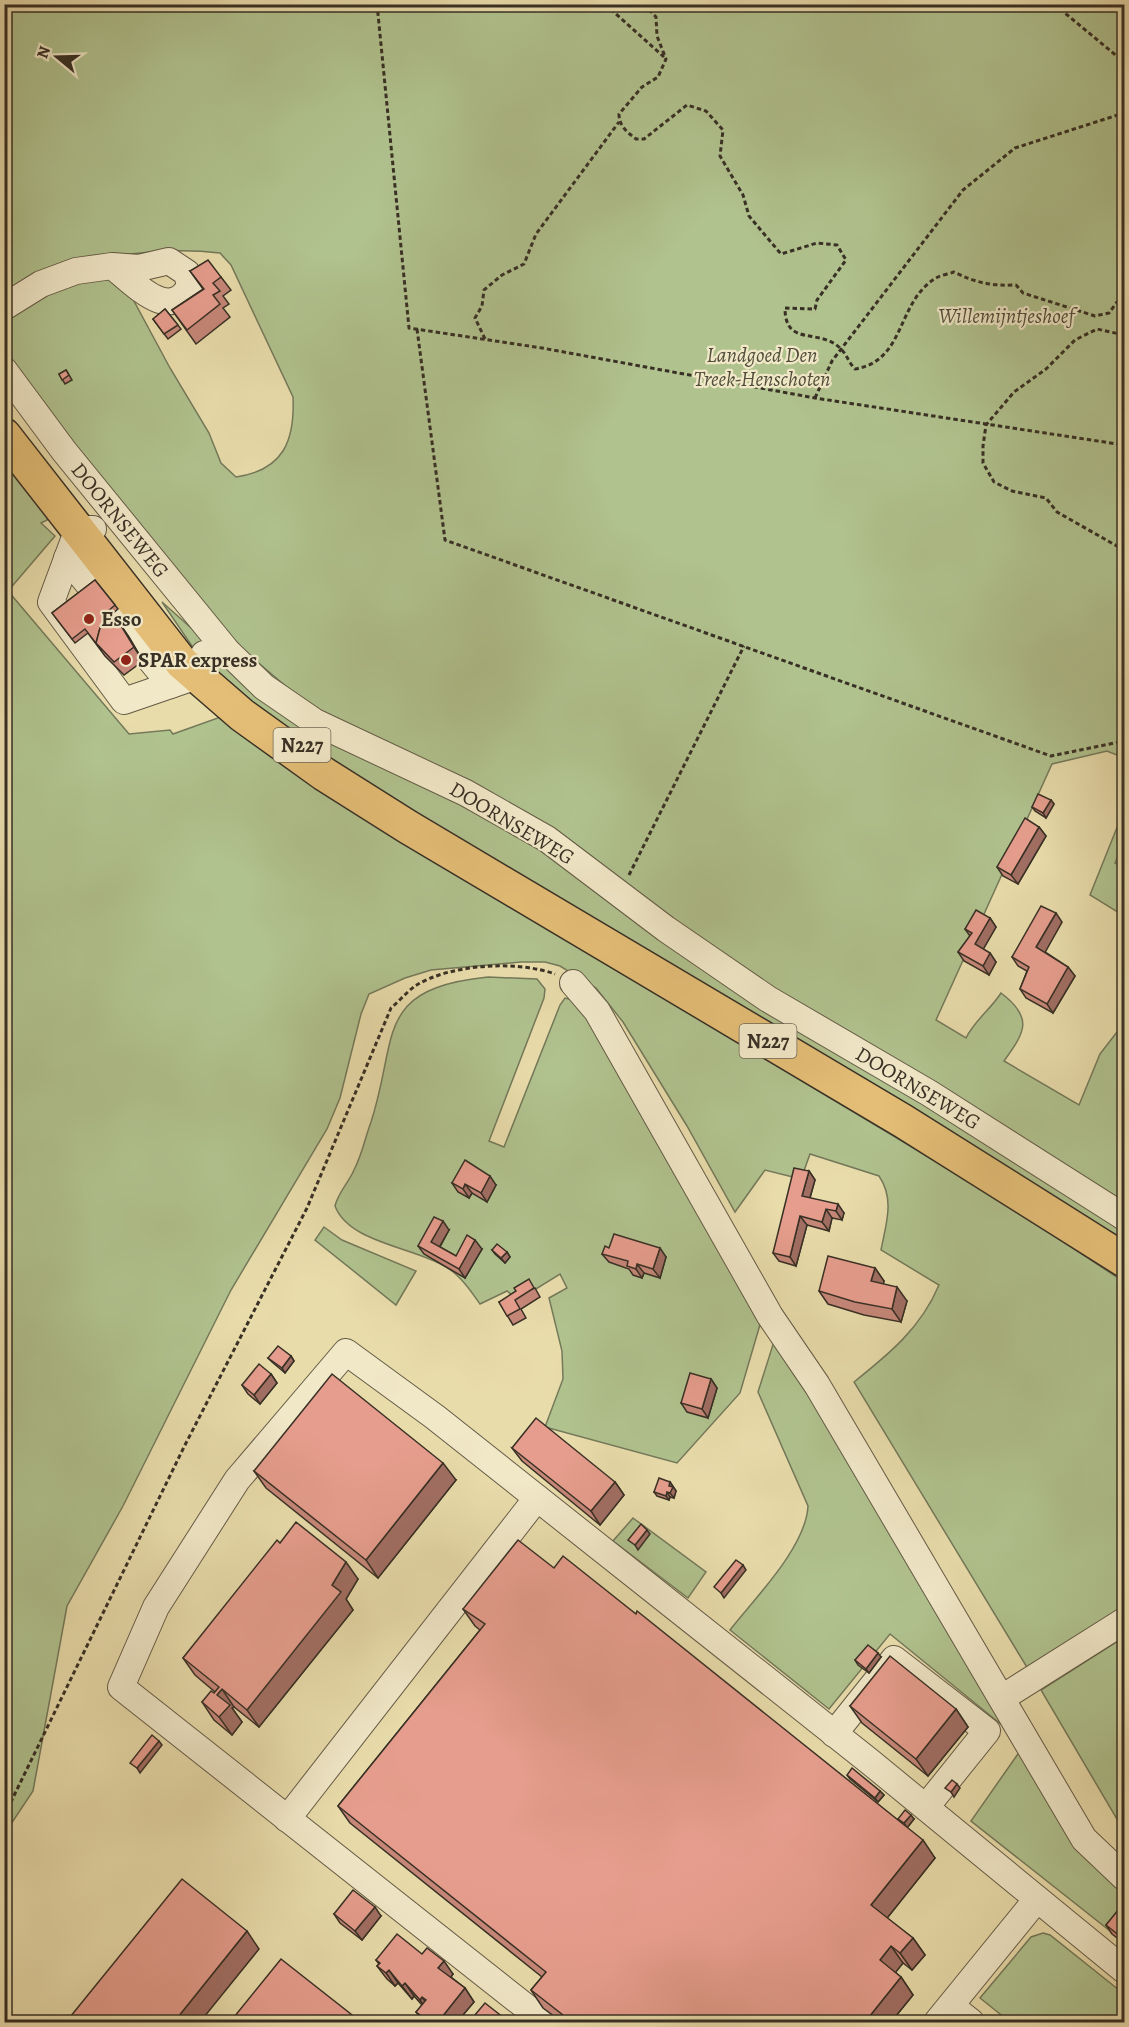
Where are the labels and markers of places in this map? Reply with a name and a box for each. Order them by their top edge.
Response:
place label: Esso [101,605,142,633]
marker: Esso [82,612,96,626]
place label: SPAR express [138,646,257,674]
marker: SPAR express [119,653,133,667]

